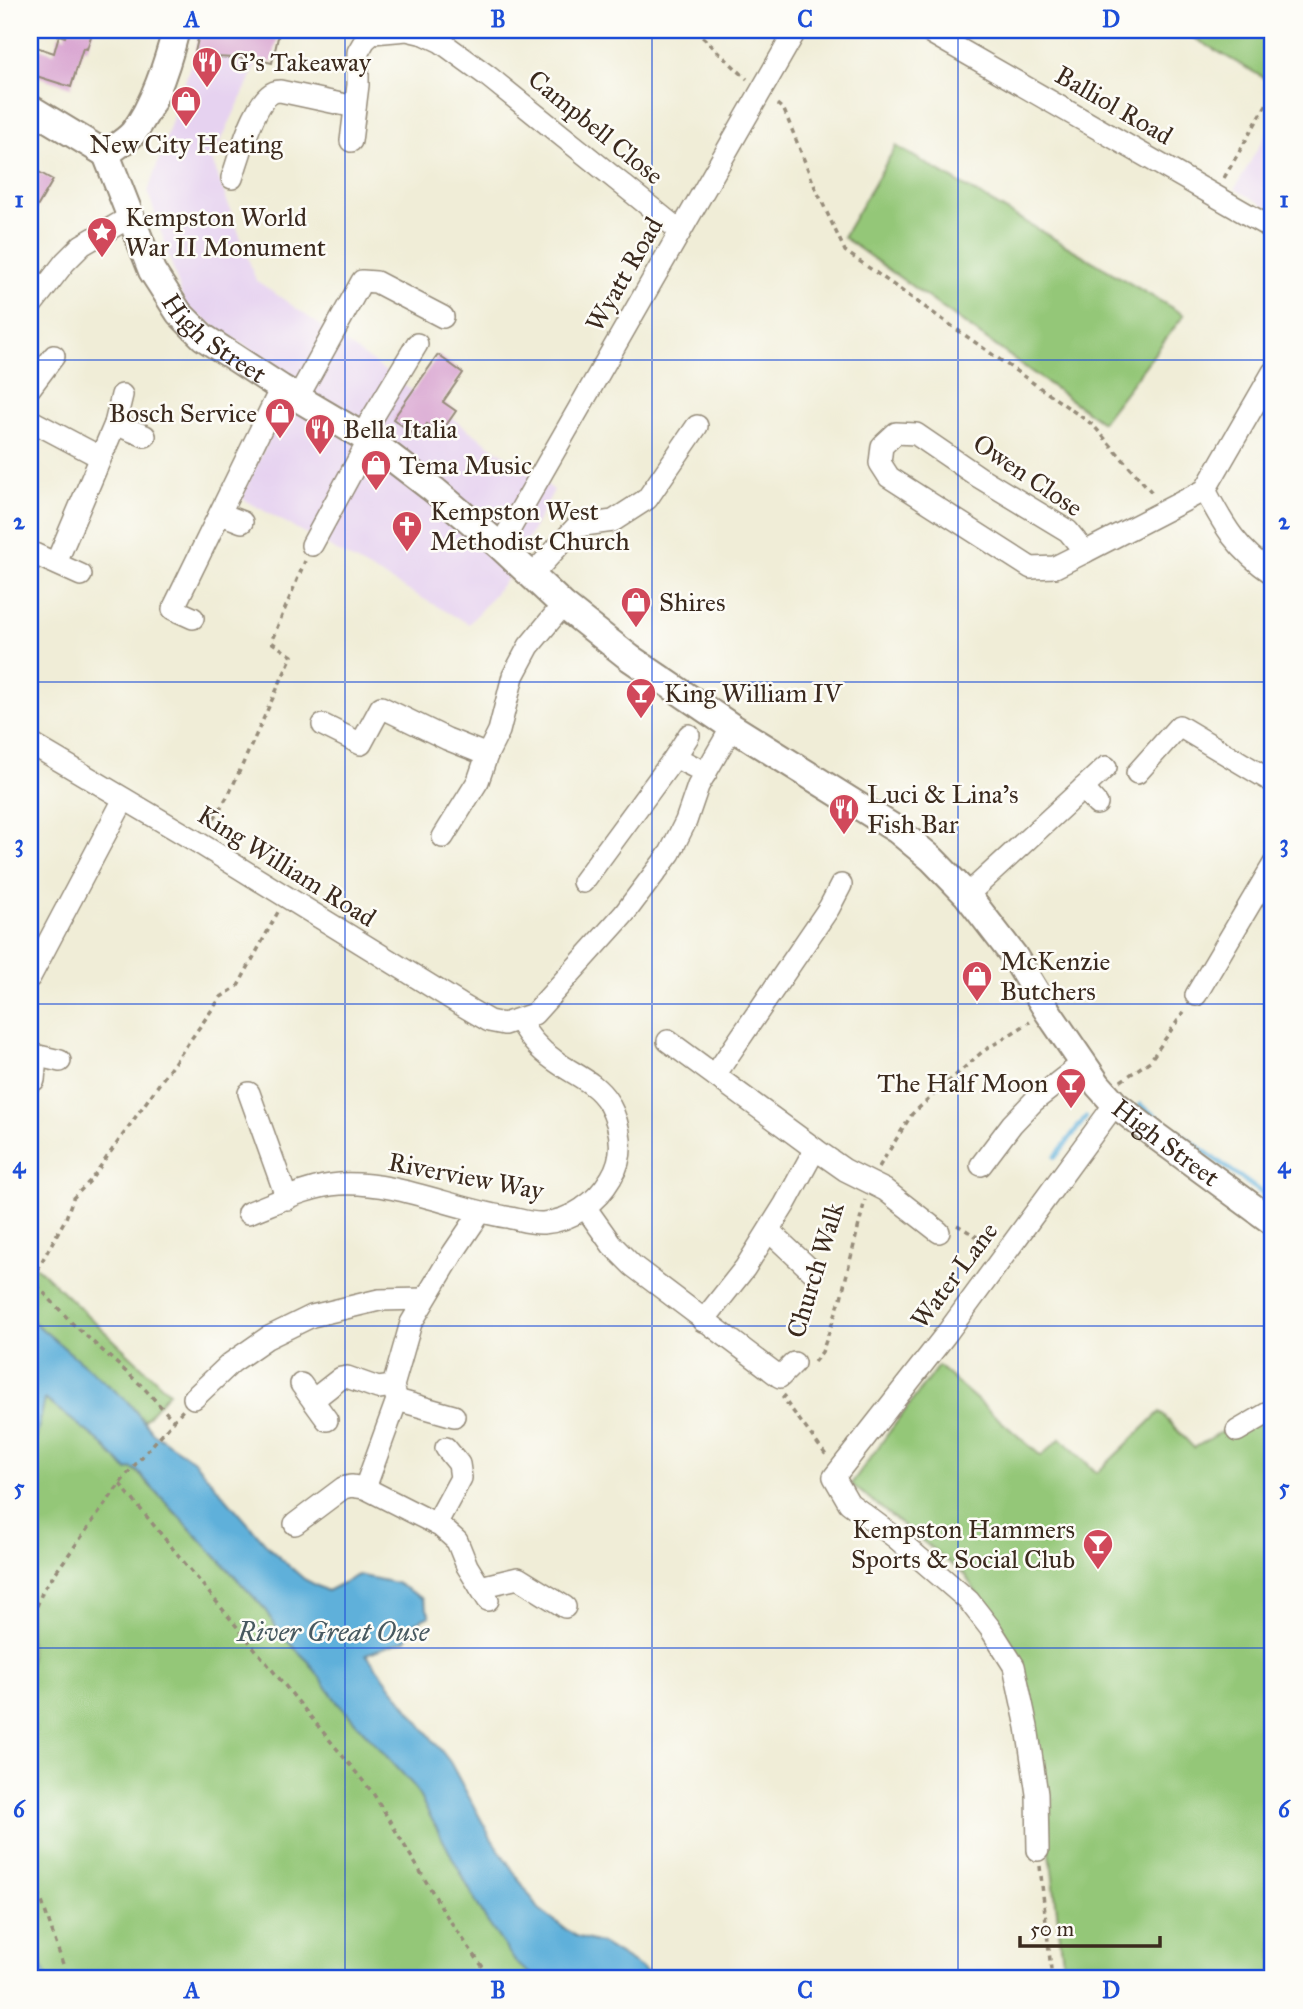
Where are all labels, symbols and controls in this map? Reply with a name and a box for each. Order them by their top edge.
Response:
text: A [182,5,200,33]
text: B [490,5,506,33]
text: C [797,5,813,33]
text: D [1102,5,1120,33]
restaurant icon: G's Takeaway [190,45,224,89]
place label: G's Takeaway [230,46,372,78]
street label: Balliol Road [1049,59,1179,151]
street label: Campbell Close [522,63,670,191]
shop icon: New City Heating [169,84,203,128]
place label: New City Heating [89,128,284,160]
text: 1 [14,185,24,213]
text: 1 [1279,185,1289,213]
place label: Kempston World War II Monument [125,201,326,263]
street label: Wyatt Road [578,211,670,337]
place icon: Kempston World War II Monument [85,215,119,259]
street label: High Street [155,288,273,390]
shop icon: Bosch Service [263,396,297,440]
place label: Bosch Service [109,397,257,429]
restaurant icon: Bella Italia [303,412,337,456]
place label: Bella Italia [343,413,458,445]
street label: Owen Close [967,427,1089,523]
shop icon: Tema Music [359,448,393,492]
place label: Tema Music [399,449,532,481]
place label: Kempston West Methodist Church [430,495,630,557]
text: 2 [13,507,25,535]
text: 2 [1278,507,1290,535]
church icon: Kempston West Methodist Church [390,509,424,553]
shop icon: Shires [619,585,653,629]
place label: Shires [659,586,725,618]
bar icon: King William IV [624,676,658,720]
place label: King William IV [664,677,843,709]
place label: Luci & Lina's Fish Bar [867,778,1019,840]
restaurant icon: Luci & Lina's Fish Bar [827,792,861,836]
street label: King William Road [192,798,382,934]
text: 3 [14,829,24,858]
text: 3 [1279,829,1289,858]
place label: McKenzie Butchers [1000,945,1110,1007]
shop icon: McKenzie Butchers [960,959,994,1003]
bar icon: The Half Moon [1054,1066,1088,1110]
place label: The Half Moon [877,1067,1048,1099]
street label: High Street [1106,1092,1226,1193]
street label: Riverview Way [386,1145,547,1207]
text: 4 [13,1151,27,1179]
text: 4 [1278,1151,1292,1179]
street label: Church Walk [779,1197,851,1342]
street label: Water Lane [904,1215,1004,1335]
text: 5 [14,1473,25,1501]
text: 5 [1279,1473,1290,1501]
place label: Kempston Hammers Sports & Social Club [851,1513,1075,1575]
bar icon: Kempston Hammers Sports & Social Club [1081,1527,1115,1571]
water label: River Great Ouse [236,1614,430,1649]
text: 6 [13,1795,26,1823]
text: 6 [1278,1795,1291,1823]
scale bar [1020,1904,1160,1948]
text: 50 m [1030,1916,1075,1942]
text: A [182,1976,200,2004]
text: B [490,1976,506,2004]
text: C [797,1976,813,2004]
text: D [1102,1976,1120,2004]

